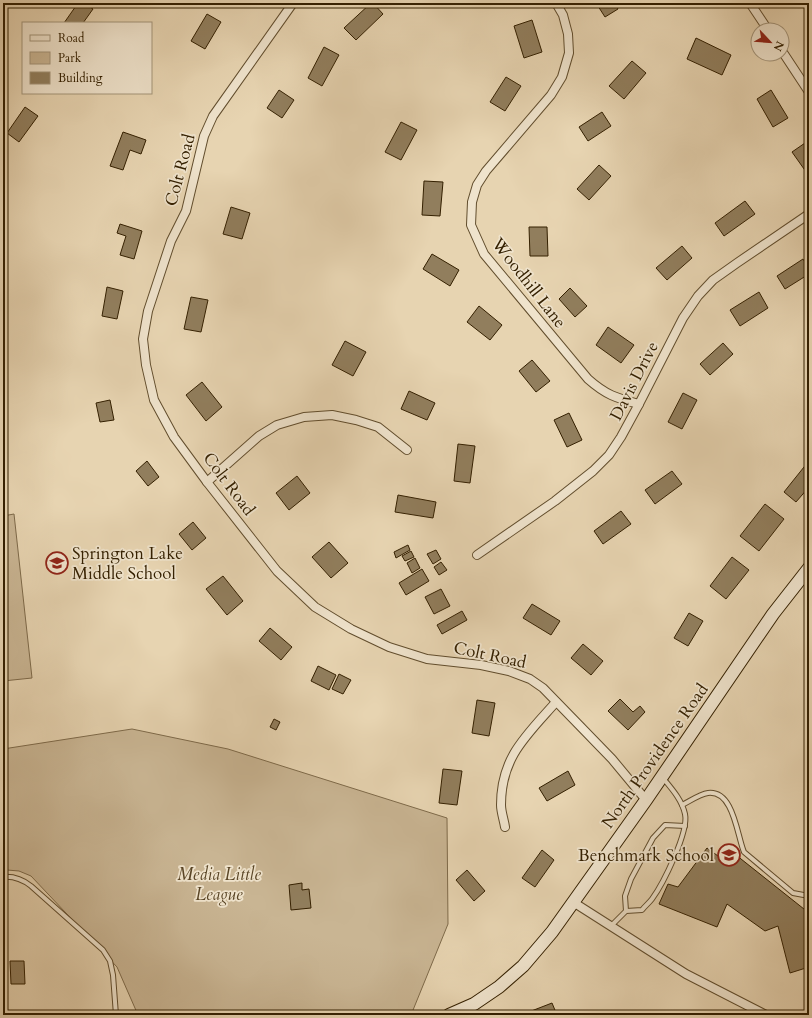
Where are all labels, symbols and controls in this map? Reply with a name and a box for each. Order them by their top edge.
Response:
legend [22,22,152,94]
north arrow [750,22,790,62]
text: Road [58,30,85,46]
text: N [770,39,787,54]
text: Park [58,50,82,66]
text: Building [58,70,103,86]
street label: Colt Road [159,131,201,209]
street label: Woodhill Lane [486,232,571,333]
street label: Davis Drive [604,338,664,424]
street label: Colt Road [198,448,260,520]
place label: Springton Lake Middle School [72,542,183,585]
school or university icon: Springton Lake Middle School [44,550,70,576]
street label: Colt Road [452,636,528,674]
street label: North Providence Road [596,679,714,833]
school or university icon: Benchmark School [716,842,742,868]
place label: Benchmark School [578,844,715,867]
park label: Media Little League [177,863,261,906]

